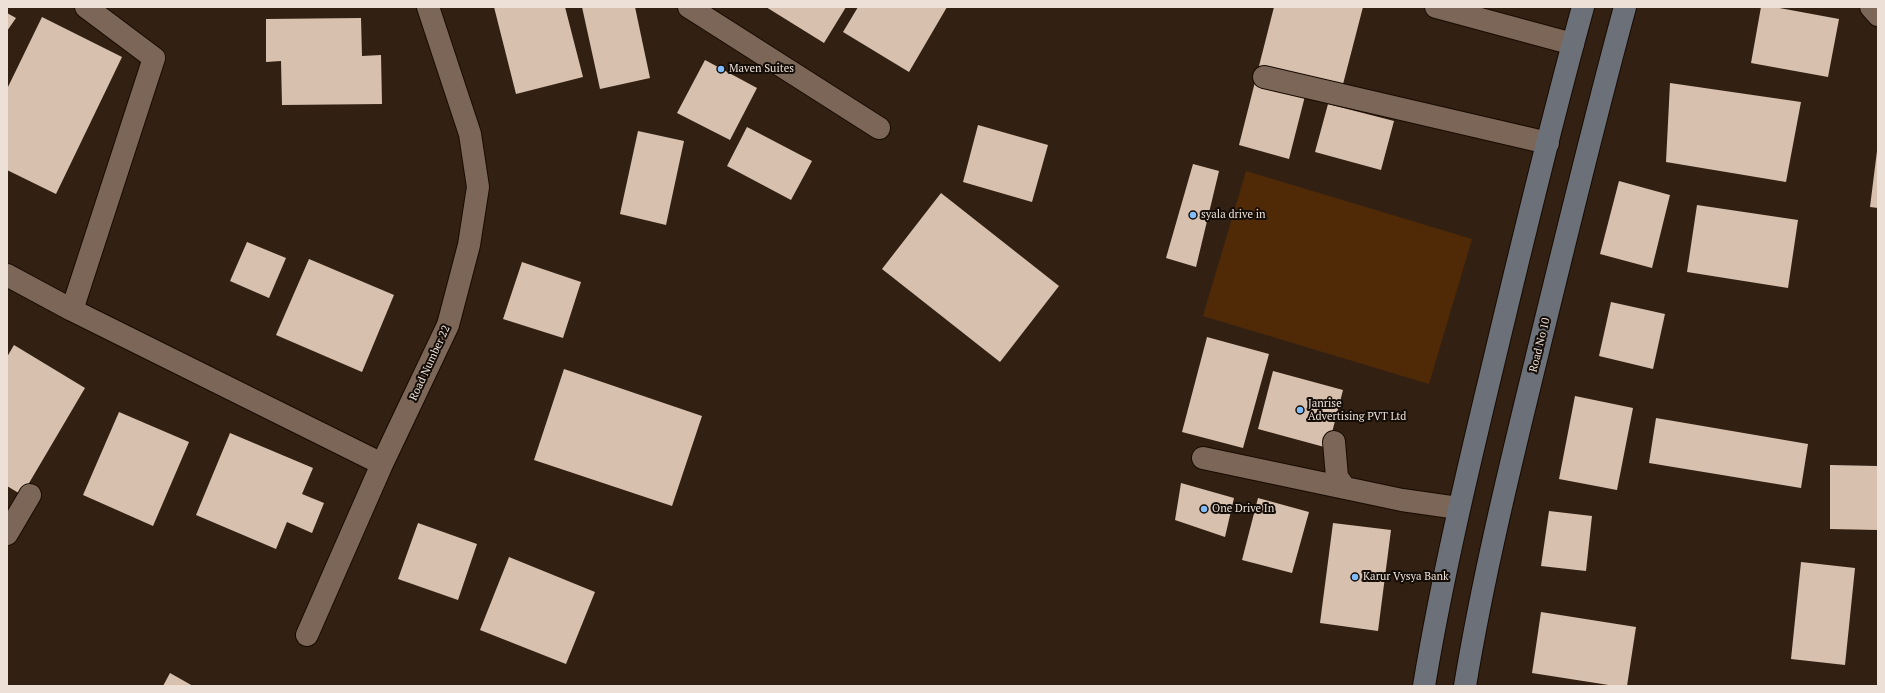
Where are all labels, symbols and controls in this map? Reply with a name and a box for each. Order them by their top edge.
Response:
place label: Maven Suites [729,62,794,76]
marker: Maven Suites [716,64,726,74]
place label: syala drive in [1201,208,1265,222]
marker: syala drive in [1188,210,1198,220]
street label: Road No 10 [1527,316,1553,374]
street label: Road Number 22 [407,323,453,403]
place label: Janrise Advertising PVT Ltd [1308,397,1406,423]
marker: Janrise Advertising PVT Ltd [1295,405,1305,415]
place label: One Drive In [1212,502,1274,516]
marker: One Drive In [1199,504,1209,514]
place label: Karur Vysya Bank [1363,570,1449,584]
marker: Karur Vysya Bank [1350,572,1360,582]

